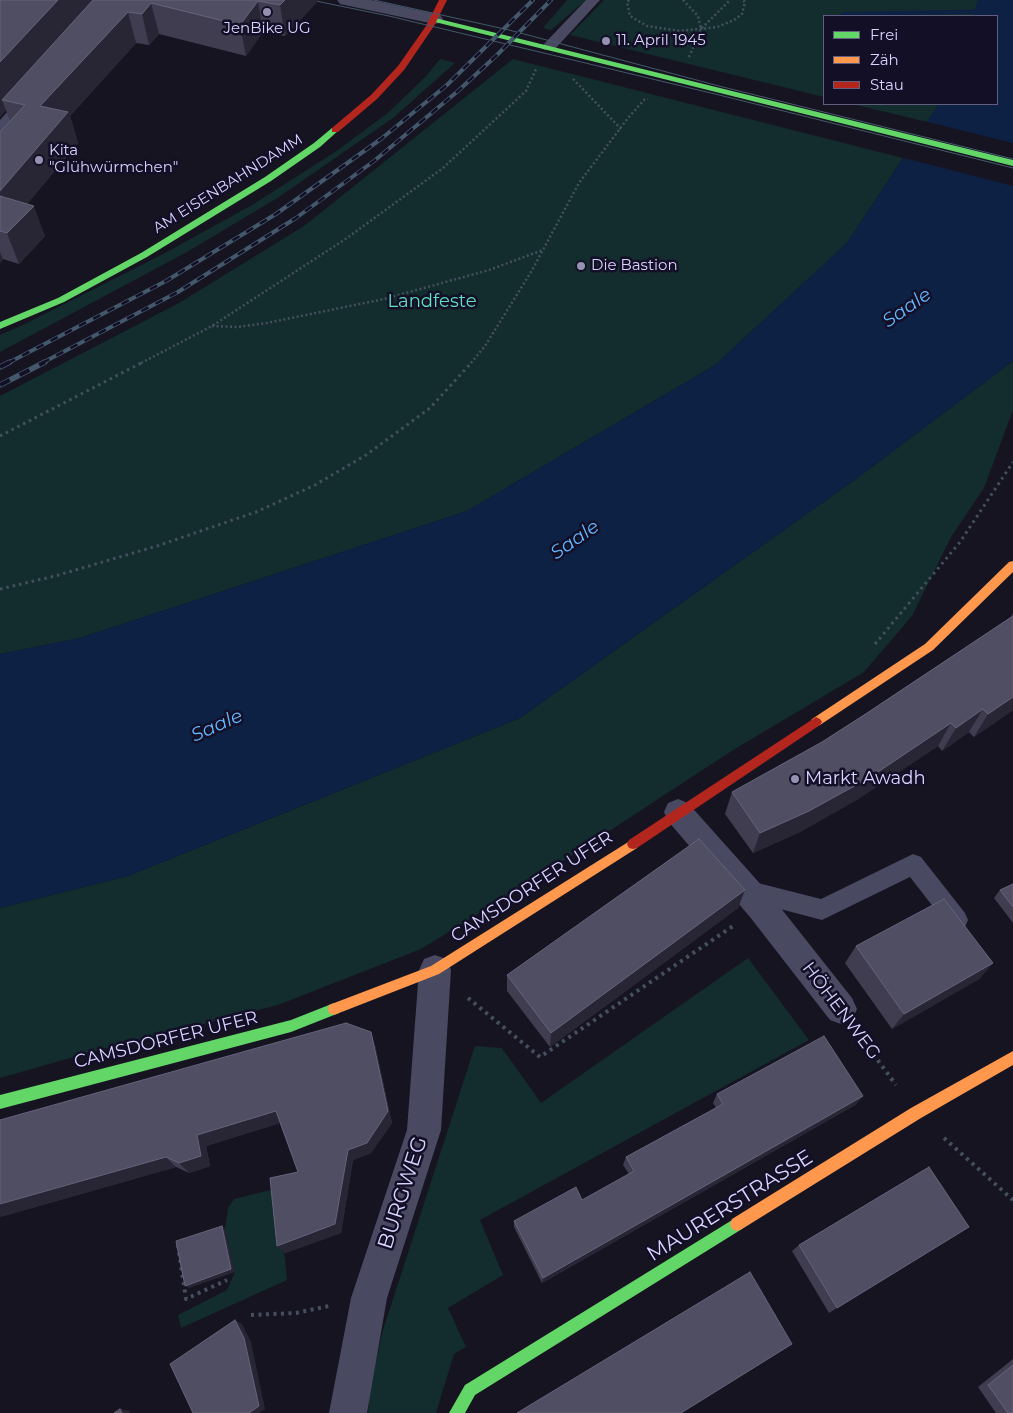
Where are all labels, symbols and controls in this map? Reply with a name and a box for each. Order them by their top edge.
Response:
marker: JenBike UG [261,6,273,18]
legend [823,15,998,105]
place label: JenBike UG [223,20,311,38]
text: Frei [870,25,898,44]
place label: 11. April 1945 [616,32,706,50]
marker: 11. April 1945 [600,35,612,47]
text: Zäh [870,50,899,69]
text: Stau [870,75,904,94]
street label: AM EISENBAHNDAMM [150,131,306,237]
place label: Kita "Glühwürmchen" [49,142,178,177]
marker: Kita "Glühwürmchen" [33,154,45,166]
place label: Die Bastion [591,257,678,275]
marker: Die Bastion [575,260,587,272]
water label: Saale [878,283,936,333]
park label: Landfeste [387,291,477,313]
water label: Saale [546,515,604,565]
water label: Saale [188,705,246,747]
place label: Markt Awadh [805,768,926,790]
marker: Markt Awadh [789,773,801,785]
street label: CAMSDORFER UFER [447,827,617,947]
street label: HÖHENWEG [797,958,885,1064]
street label: CAMSDORFER UFER [72,1007,260,1073]
street label: BURGWEG [373,1133,433,1253]
street label: MAURERSTRASSE [642,1145,818,1267]

